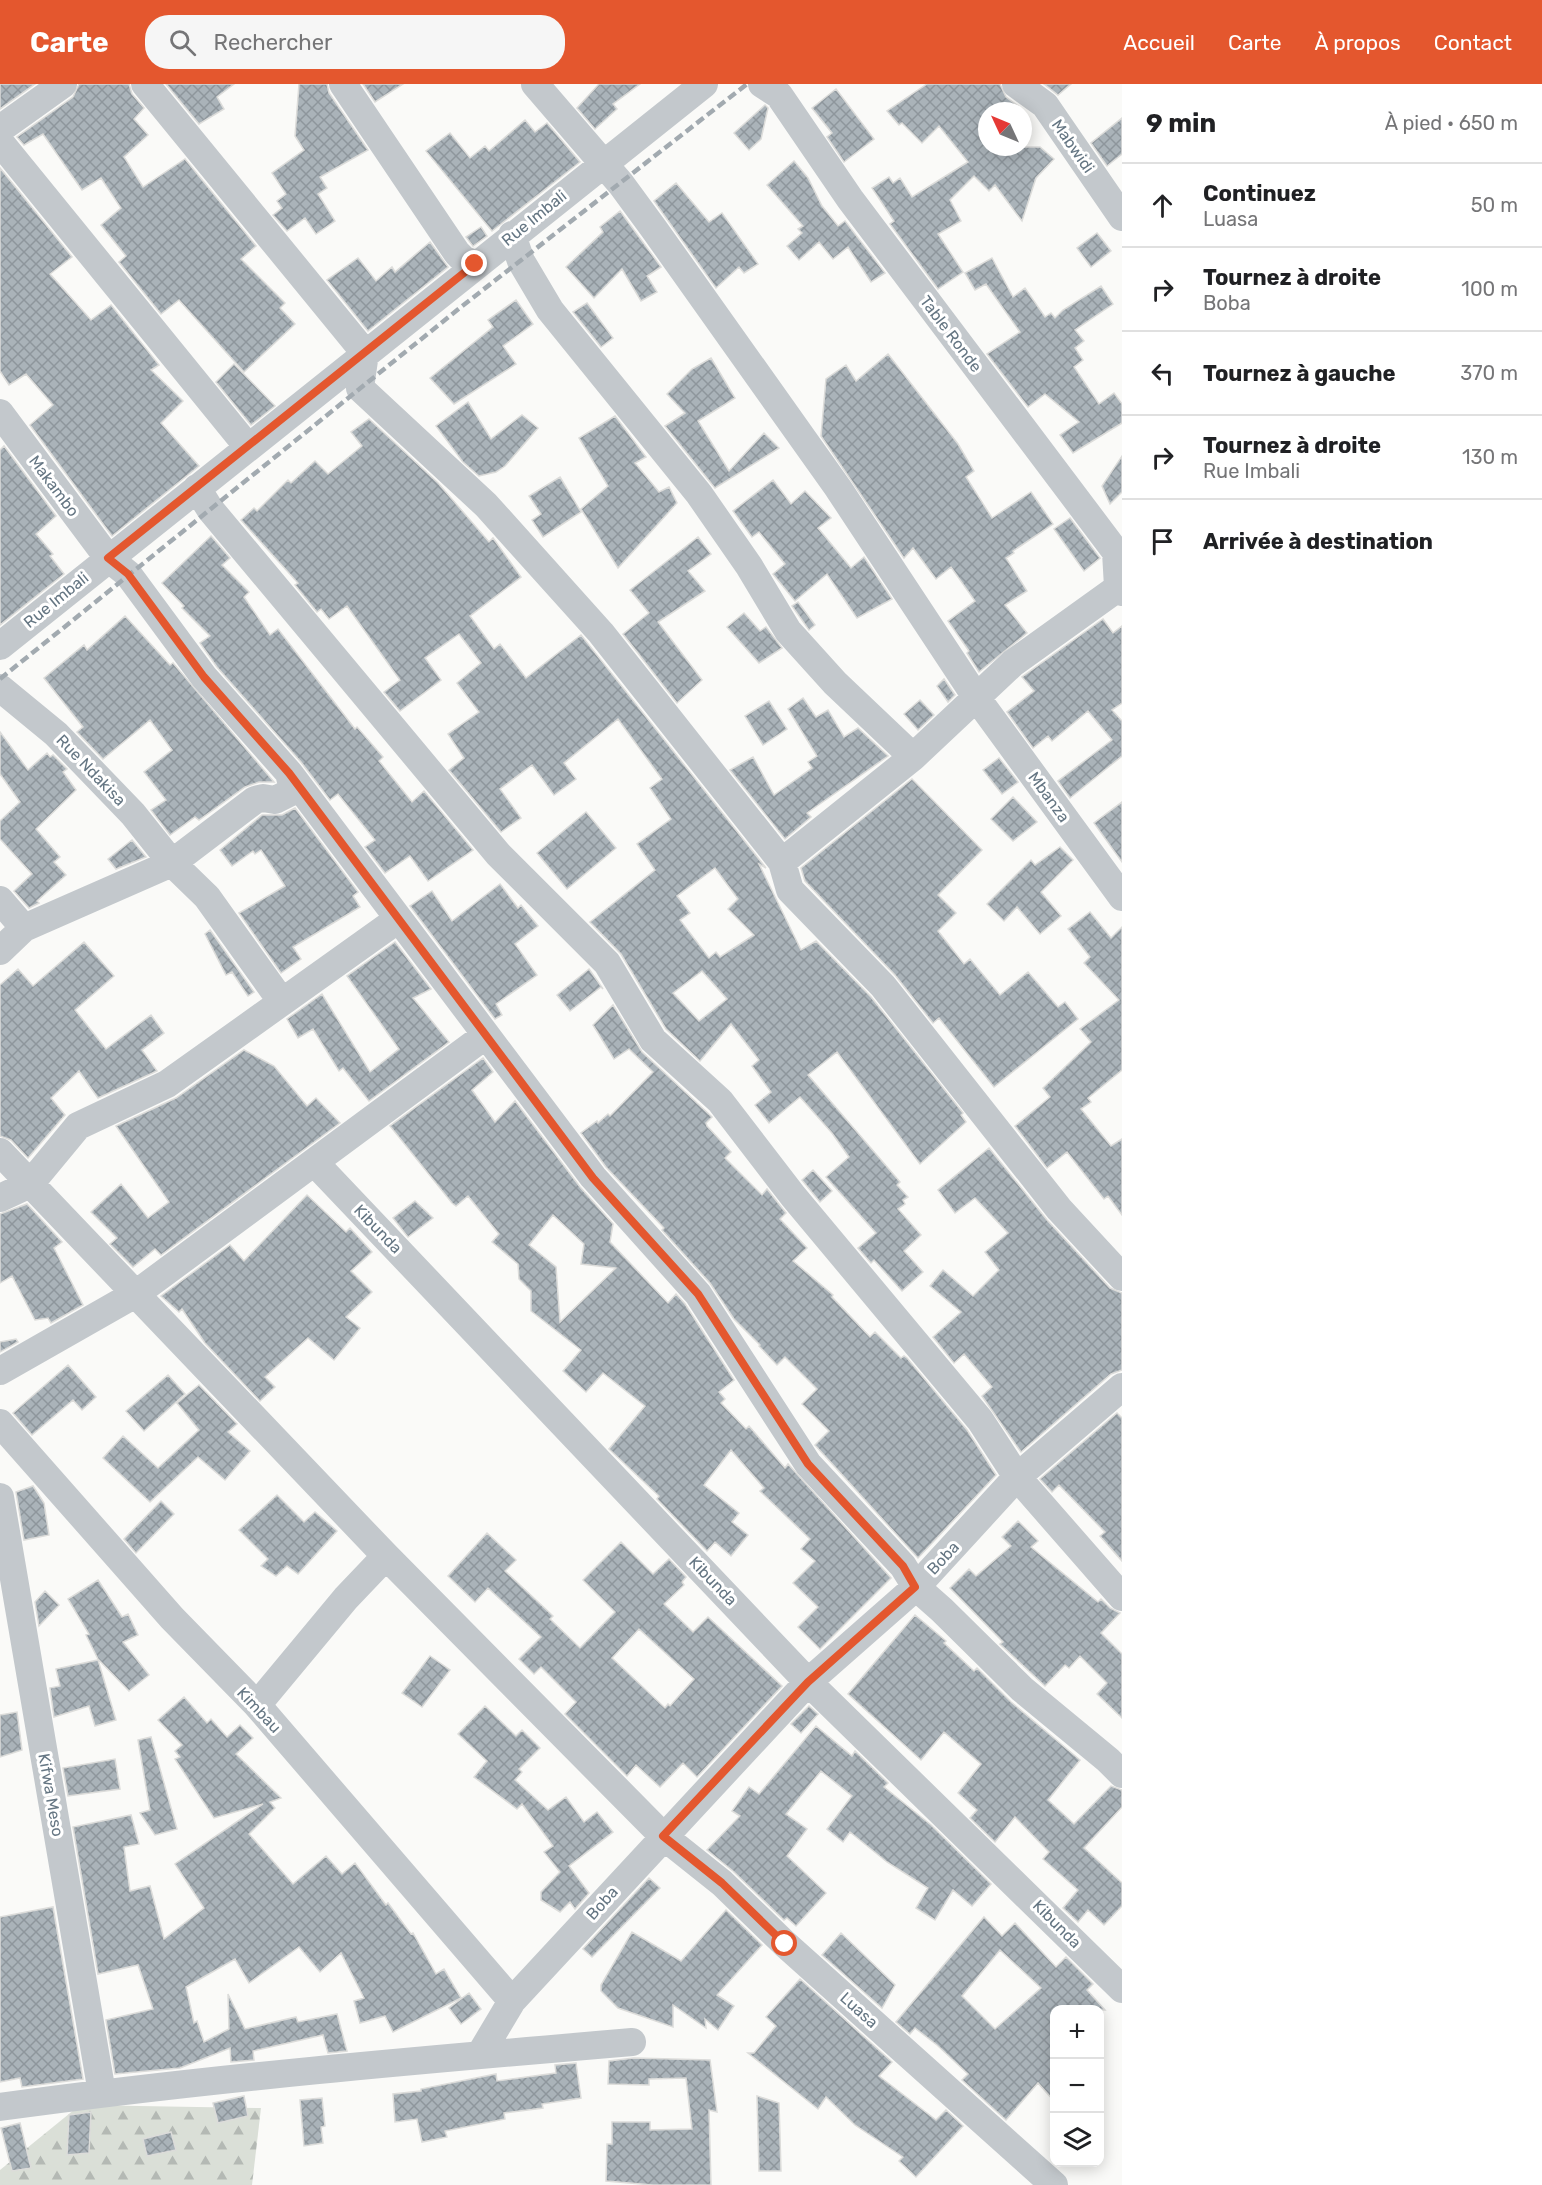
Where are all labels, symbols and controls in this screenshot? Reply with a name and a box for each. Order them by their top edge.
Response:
search box [145,15,565,69]
text: Carte [30,26,109,59]
icon: search [166,26,199,59]
text: Rechercher [214,29,332,56]
text: Accueil [1123,30,1195,55]
text: Carte [1228,30,1281,55]
text: À propos [1314,30,1401,55]
text: Contact [1434,30,1512,55]
north arrow [978,102,1032,156]
text: 9 min [1146,108,1216,139]
text: À pied · 650 m [1385,111,1518,135]
street label: Mabwidi [1048,116,1098,176]
text: Continuez [1203,180,1316,207]
street label: Rue Imbali [498,186,570,250]
icon: ahead [1146,189,1179,222]
text: 50 m [1471,193,1518,217]
text: Luasa [1203,207,1258,231]
route end [461,250,487,276]
text: Tournez à droite [1203,264,1381,291]
icon: right [1146,273,1179,306]
text: 100 m [1461,277,1518,301]
text: Boba [1203,291,1251,315]
street label: Table Ronde [916,292,986,376]
icon: left [1146,357,1179,390]
text: Tournez à gauche [1203,360,1396,387]
text: 370 m [1460,361,1518,385]
text: Tournez à droite [1203,432,1381,459]
icon: right [1146,441,1179,474]
text: 130 m [1462,445,1518,469]
street label: Makambo [25,452,83,520]
text: Rue Imbali [1203,459,1300,483]
icon: arrive [1146,525,1179,558]
text: Arrivée à destination [1203,528,1433,555]
street label: Rue Imbali [20,568,92,632]
street label: Rue Ndakisa [52,730,130,810]
street label: Mbanza [1024,768,1074,826]
street label: Kibunda [350,1201,406,1257]
street label: Boba [923,1538,963,1578]
street label: Kibunda [685,1553,741,1609]
street label: Kimbau [233,1683,285,1737]
street label: Kifwa Meso [34,1752,68,1838]
street label: Boba [582,1882,622,1924]
street label: Kibunda [1029,1896,1085,1952]
route start [771,1930,797,1956]
street label: Luasa [836,1988,882,2032]
map controls [1050,2005,1104,2167]
button: + [1050,2005,1104,2059]
button: − [1050,2059,1104,2113]
button: layers [1050,2113,1104,2167]

